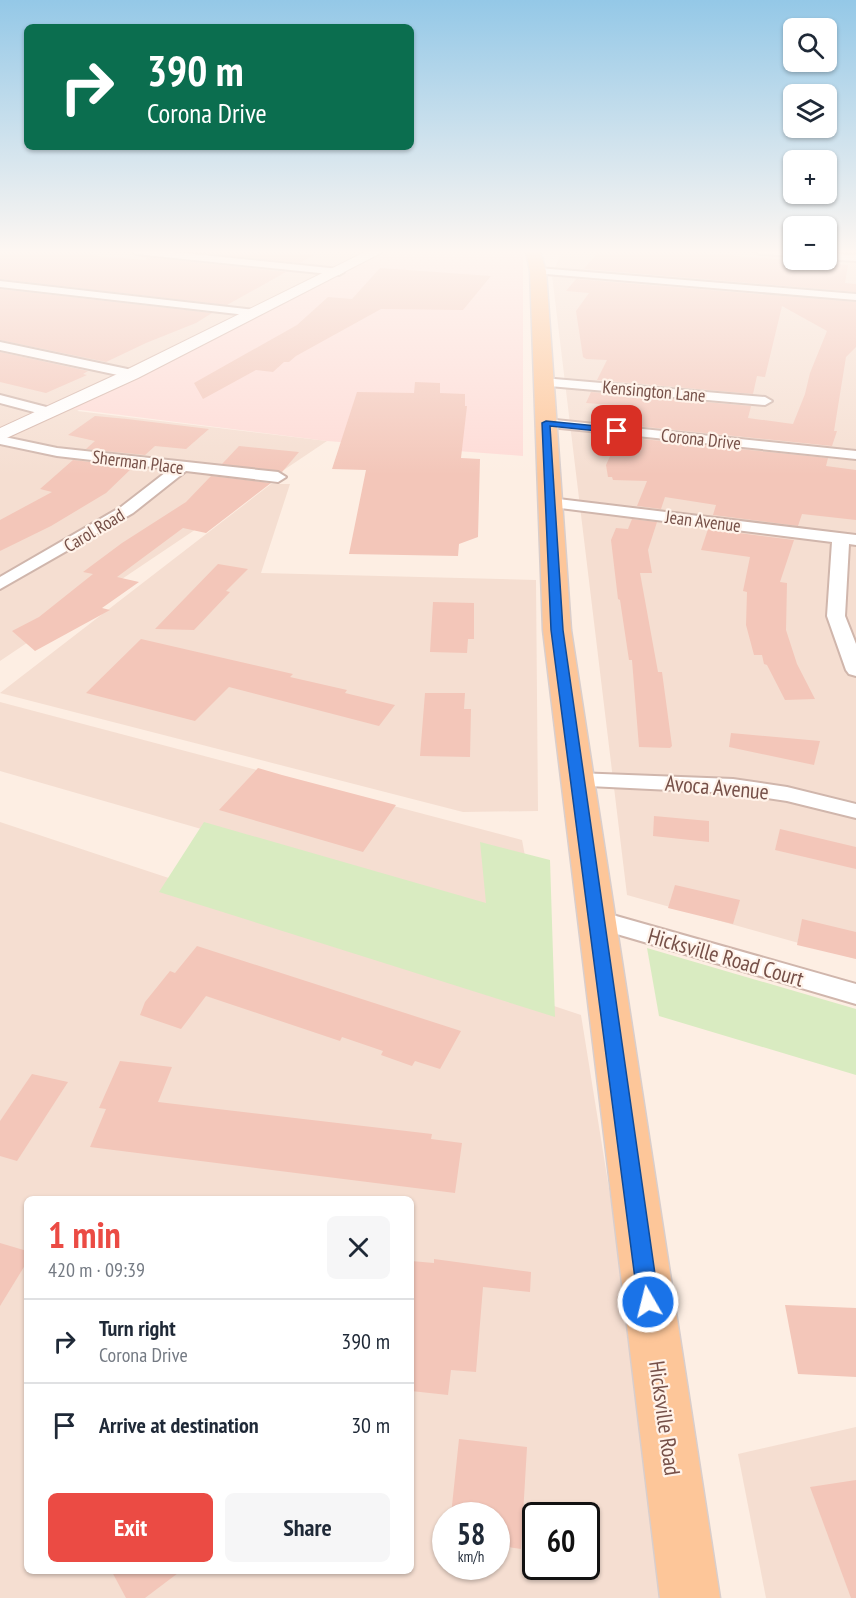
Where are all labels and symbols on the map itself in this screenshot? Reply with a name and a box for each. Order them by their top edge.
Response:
street label: Kensington Lane [602,375,706,407]
pin [591,405,642,456]
street label: Corona Drive [660,423,742,455]
street label: Sherman Place [91,445,185,479]
street label: Carol Road [60,503,128,557]
street label: Jean Avenue [663,505,742,537]
street label: Avoca Avenue [664,769,770,805]
street label: Hicksville Road Court [645,921,807,993]
position arrow [616,1270,680,1334]
street label: Hicksville Road [643,1359,687,1477]
speed limit sign: 60 [522,1502,600,1580]

